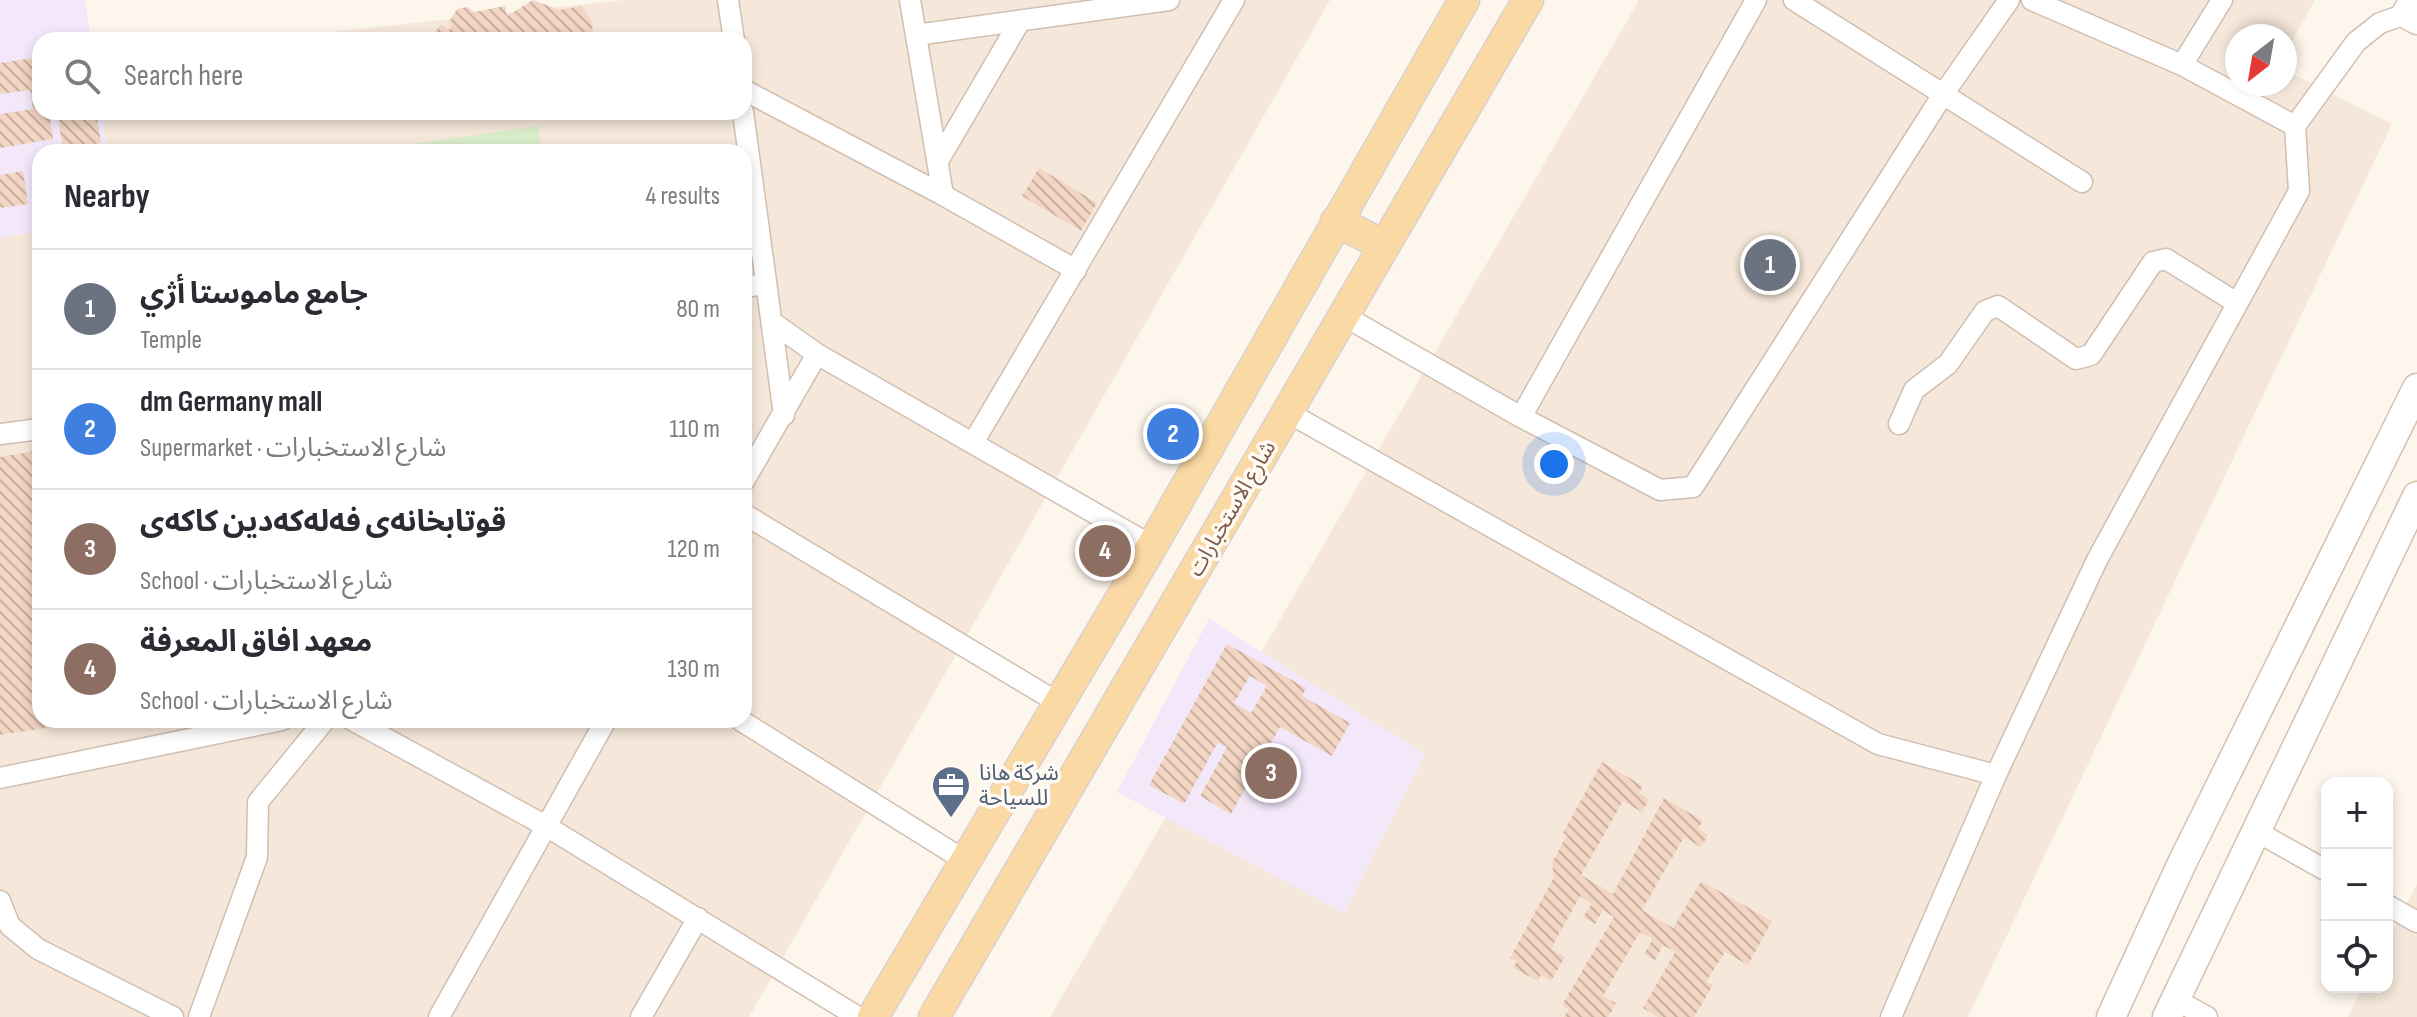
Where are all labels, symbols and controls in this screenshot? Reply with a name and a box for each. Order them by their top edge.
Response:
north arrow [2225,24,2297,96]
search box [32,32,752,120]
icon: search [60,54,104,98]
text: Search here [124,58,243,94]
text: Nearby [64,176,150,217]
text: 4 results [645,181,720,212]
pin: 1 [1744,235,1796,295]
text: جامع ماموستا أژي [140,276,368,312]
text: 1 [85,294,95,325]
text: 80 m [676,294,720,325]
text: Temple [140,325,202,356]
text: dm Germany mall [140,384,322,420]
pin: 2 [1147,404,1199,464]
text: 2 [84,414,96,445]
text: 110 m [669,414,720,445]
text: Supermarket · شارع الاستخبارات [140,433,446,464]
street label: شارع الاستخبارات [1182,436,1284,583]
your location [1534,444,1574,484]
text: قوتابخانەی فەلەکەدین کاکەی [140,504,506,540]
pin: 4 [1079,521,1131,581]
text: 3 [84,534,96,565]
text: 120 m [667,534,720,565]
text: School · شارع الاستخبارات [140,566,393,597]
text: معهد افاق المعرفة [140,624,372,660]
text: 4 [84,654,96,685]
text: 130 m [668,654,720,685]
text: School · شارع الاستخبارات [140,686,393,717]
pin: 3 [1245,743,1297,803]
place label: شركة هانا للسياحة [979,760,1059,812]
office icon: شركة هانا للسياحة [930,764,972,819]
map controls [2321,777,2393,993]
button: + [2321,777,2393,849]
button: − [2321,849,2393,921]
button: locate [2321,921,2393,993]

